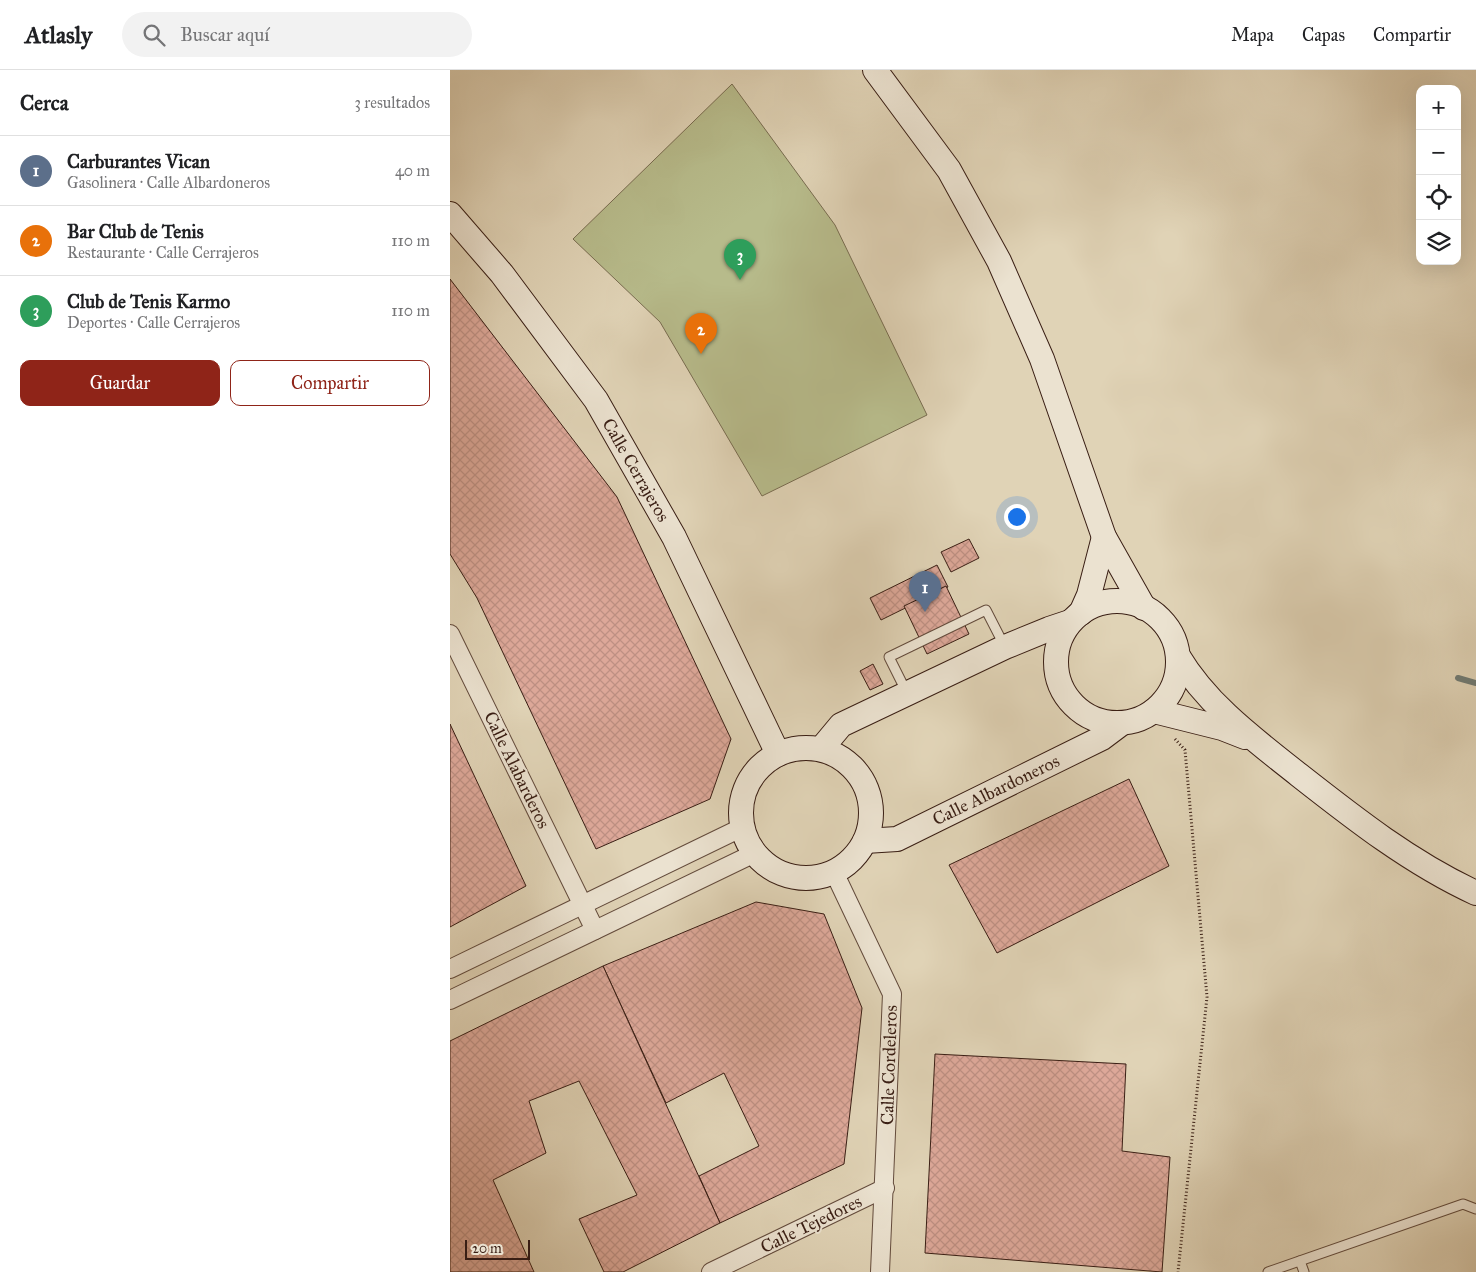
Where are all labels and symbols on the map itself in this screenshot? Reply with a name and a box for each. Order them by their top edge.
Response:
pin: 3 [724,239,756,280]
pin: 2 [685,313,717,354]
street label: Calle Cerrajeros [597,414,675,526]
your location [1004,504,1030,530]
pin: 1 [909,571,941,612]
street label: Calle Alabarderos [479,708,555,832]
street label: Calle Albardoneros [929,750,1063,830]
street label: Calle Cordeleros [876,1005,902,1125]
street label: Calle Tejedores [757,1190,865,1258]
scale bar [465,1237,530,1260]

